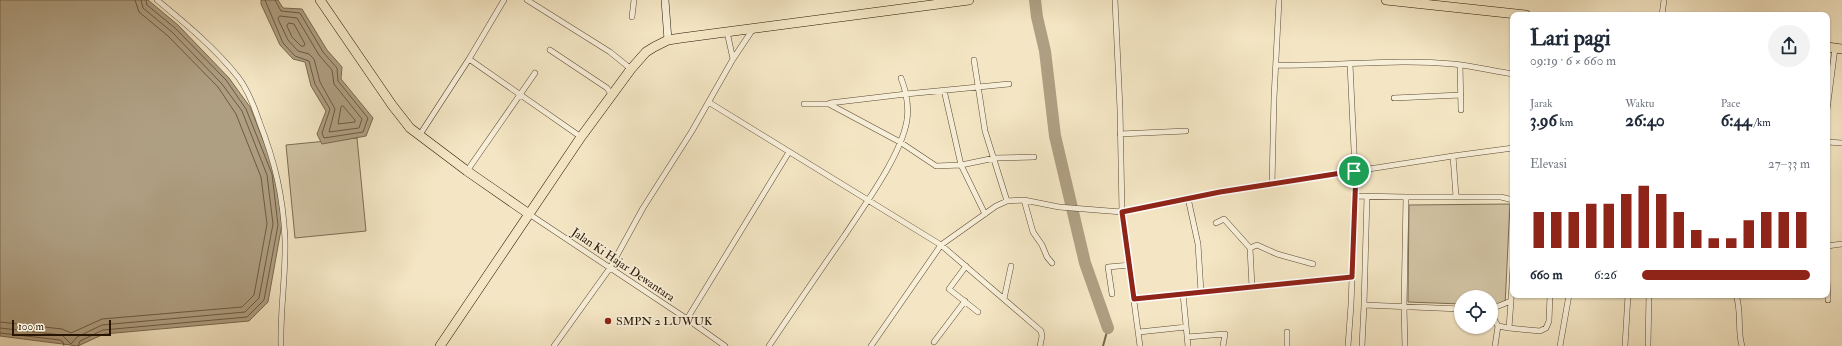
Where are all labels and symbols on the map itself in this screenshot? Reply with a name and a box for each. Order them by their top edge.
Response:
pin [1337,154,1371,188]
street label: Jalan Ki Hajar Dewantara [568,224,678,306]
place label: SMPN 2 LUWUK [616,314,713,329]
marker: SMPN 2 LUWUK [603,316,613,326]
scale bar [12,318,111,337]

